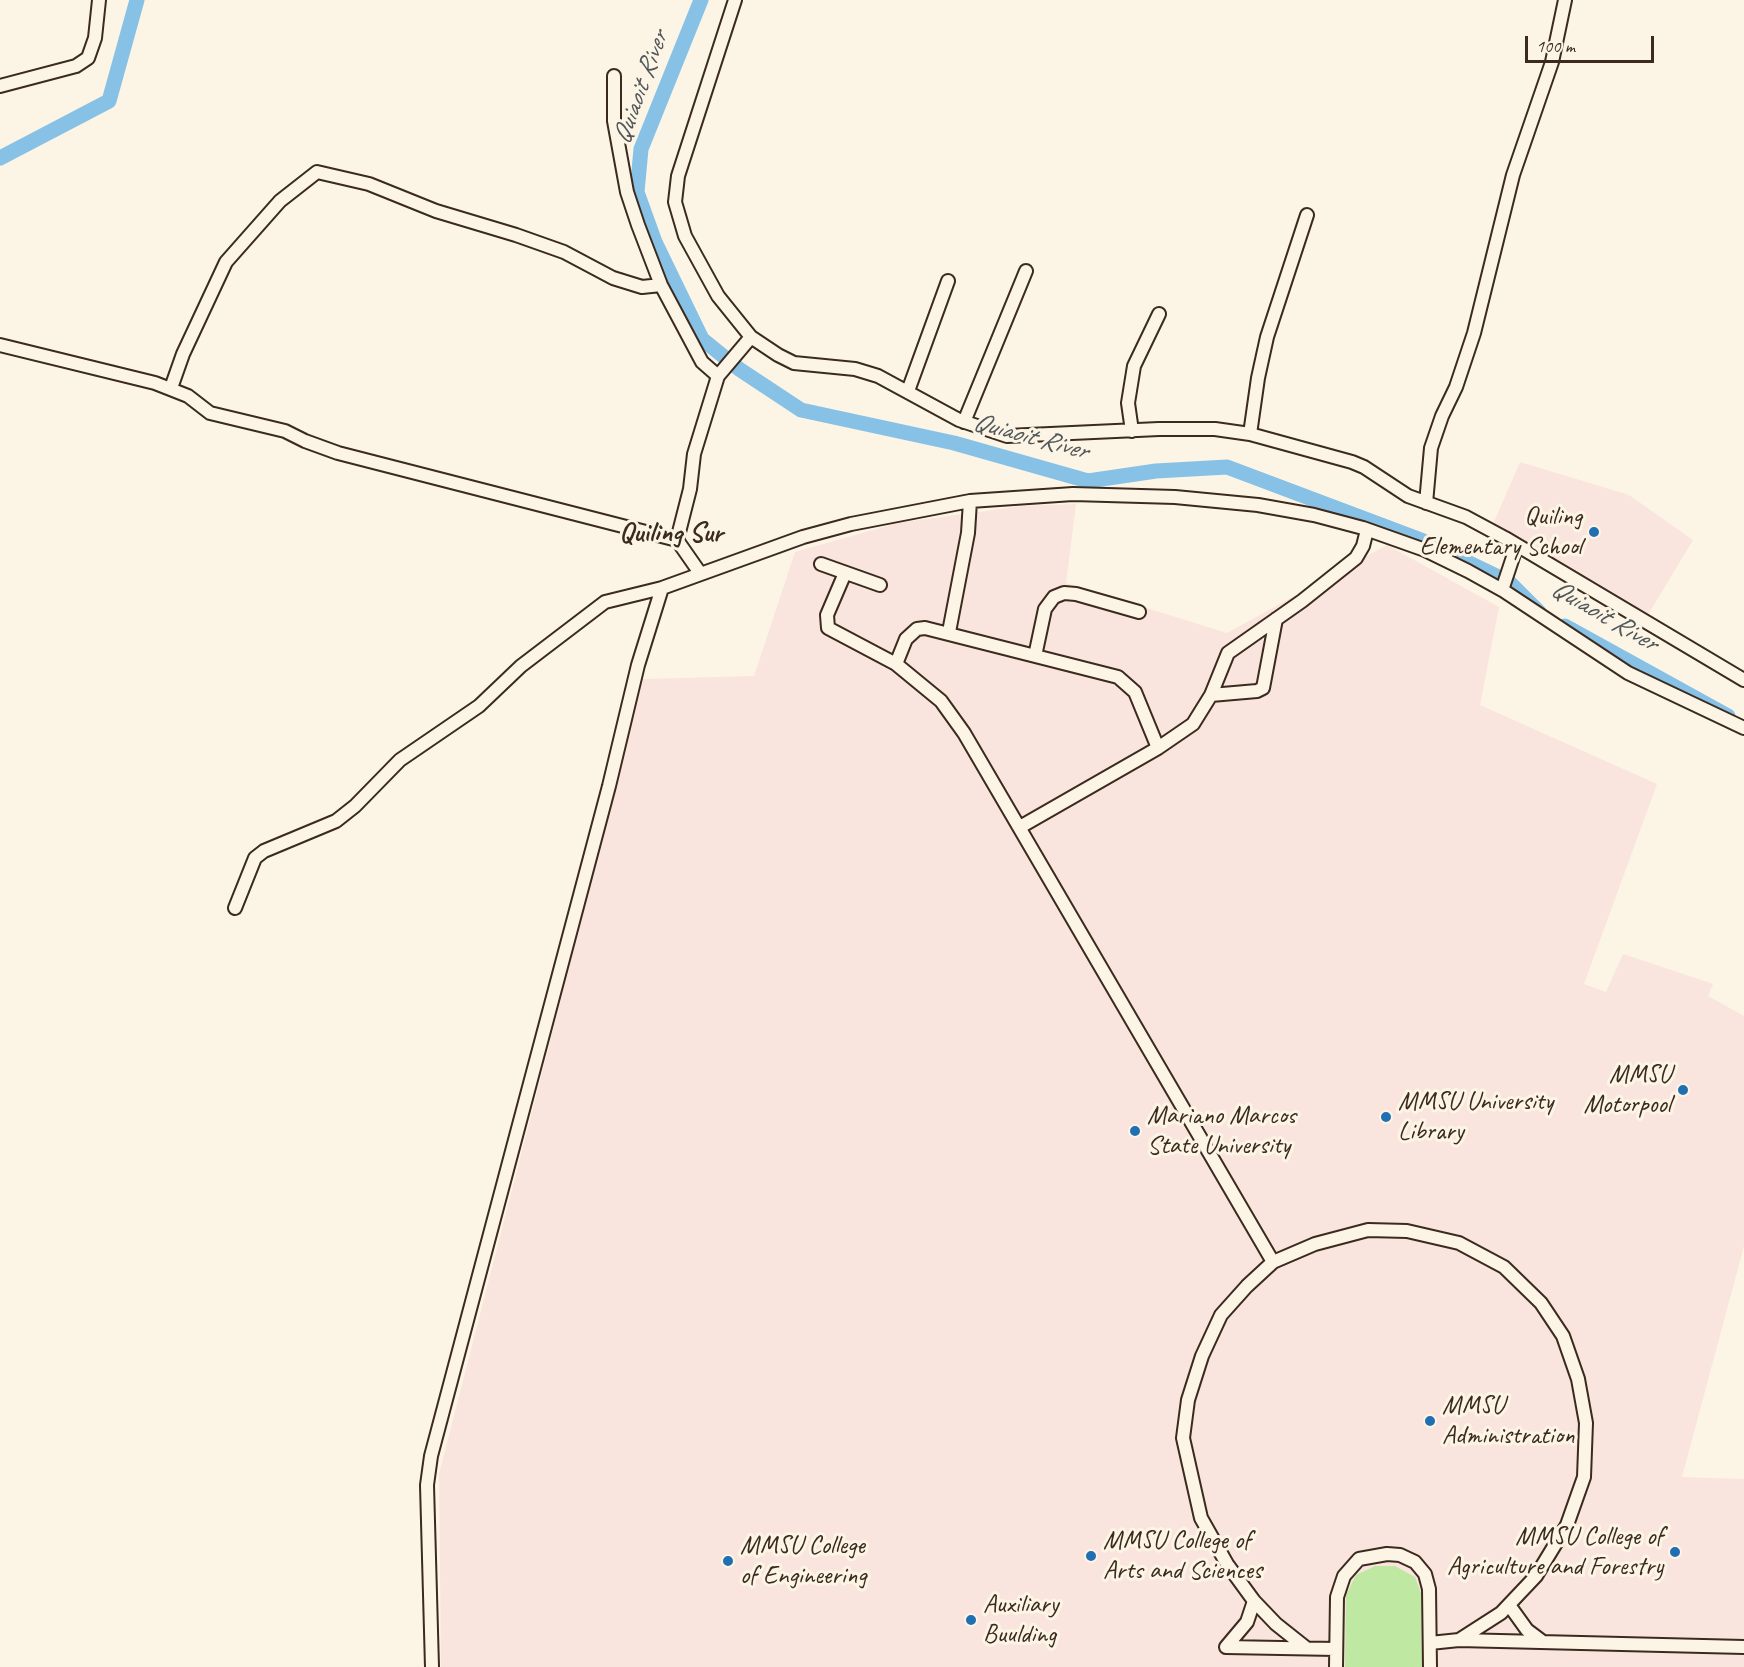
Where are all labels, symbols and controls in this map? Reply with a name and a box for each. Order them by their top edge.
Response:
scale bar [1528,24,1657,62]
water label: Quiaoit River [606,28,676,148]
text: 100 m [1536,35,1575,57]
water label: Quiaoit River [969,406,1091,468]
place label: Quiling Elementary School [1420,501,1582,562]
district label: Quiling Sur [619,517,723,551]
marker: Quiling Elementary School [1587,525,1601,539]
water label: Quiaoit River [1545,573,1663,659]
place label: MMSU Motorpool [1583,1059,1671,1120]
marker: MMSU Motorpool [1676,1083,1690,1097]
place label: MMSU University Library [1398,1086,1553,1148]
place label: Mariano Marcos State University [1147,1100,1296,1162]
marker: MMSU University Library [1379,1110,1393,1124]
marker: Mariano Marcos State University [1128,1124,1142,1138]
place label: MMSU Administration [1442,1390,1575,1452]
marker: MMSU Administration [1423,1414,1437,1428]
place label: MMSU College of Agriculture and Forestry [1447,1521,1663,1582]
place label: MMSU College of Arts and Sciences [1103,1525,1262,1586]
place label: MMSU College of Engineering [740,1530,866,1592]
marker: MMSU College of Agriculture and Forestry [1668,1545,1682,1559]
marker: MMSU College of Arts and Sciences [1084,1549,1098,1563]
marker: MMSU College of Engineering [721,1554,735,1568]
place label: Auxiliary Buulding [983,1589,1058,1650]
marker: Auxiliary Buulding [964,1613,978,1627]

